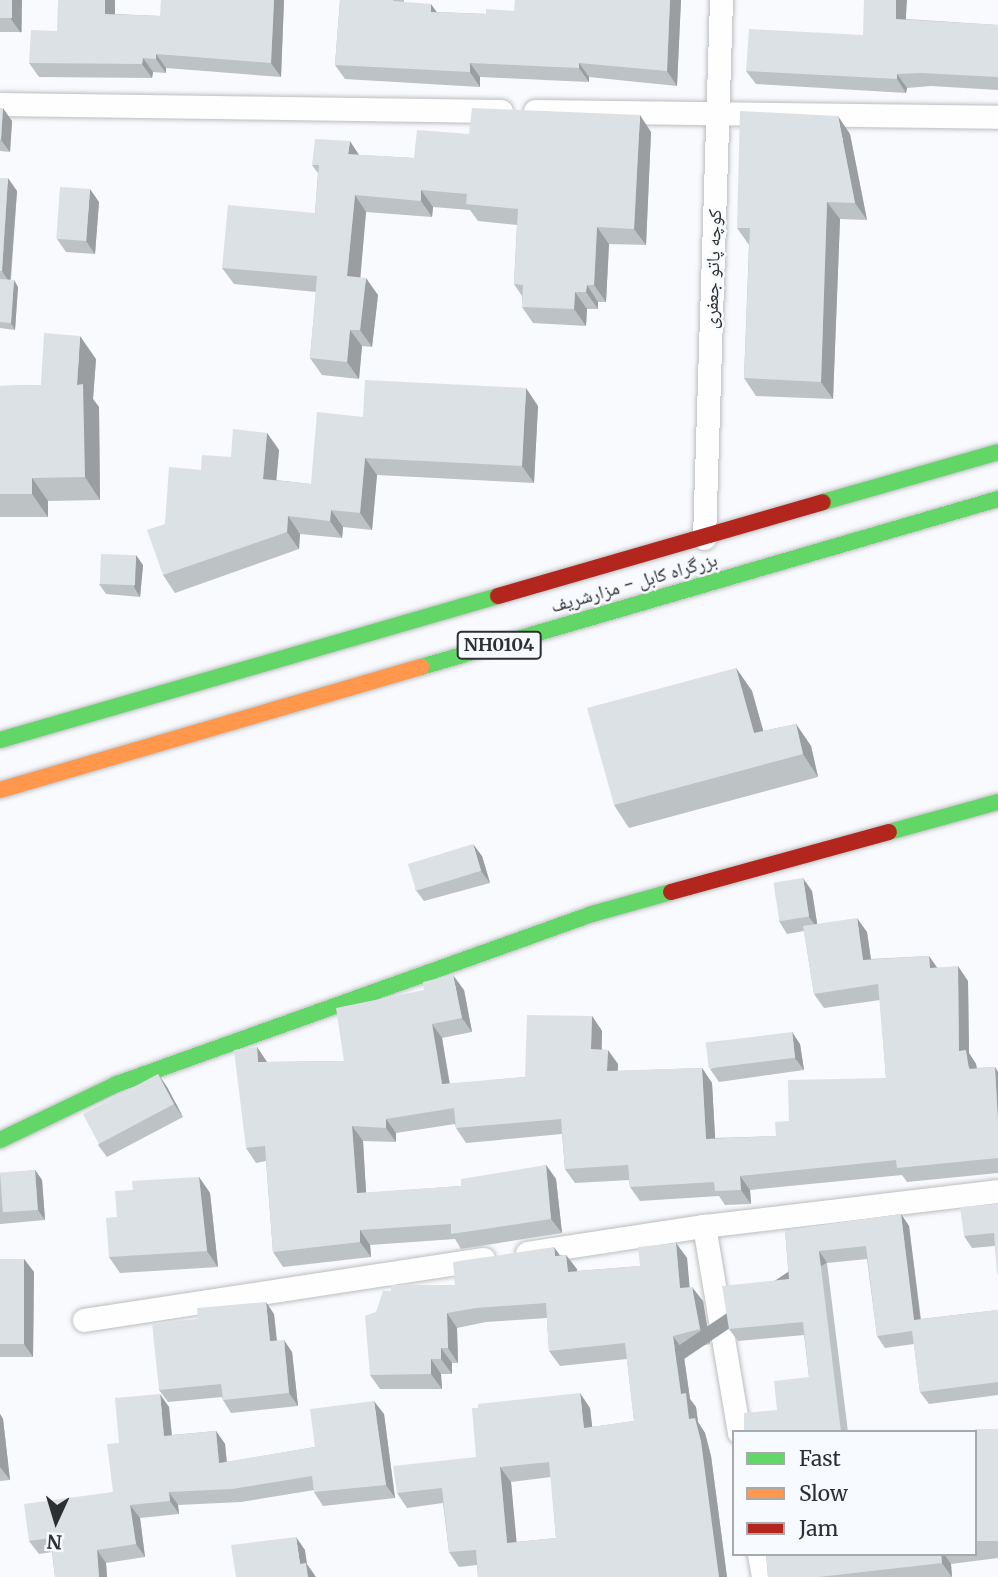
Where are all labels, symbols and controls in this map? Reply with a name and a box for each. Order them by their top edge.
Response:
street label: کوچه پاتو جعفری [700,209,726,329]
street label: بزرگراه کابل - مزارشریف [548,548,720,618]
road number: NH0104 [455,630,543,660]
legend [732,1430,977,1556]
text: Fast [799,1445,841,1472]
text: Slow [799,1480,848,1507]
north arrow [21,1486,91,1556]
text: Jam [799,1515,838,1542]
text: N [46,1529,63,1554]

